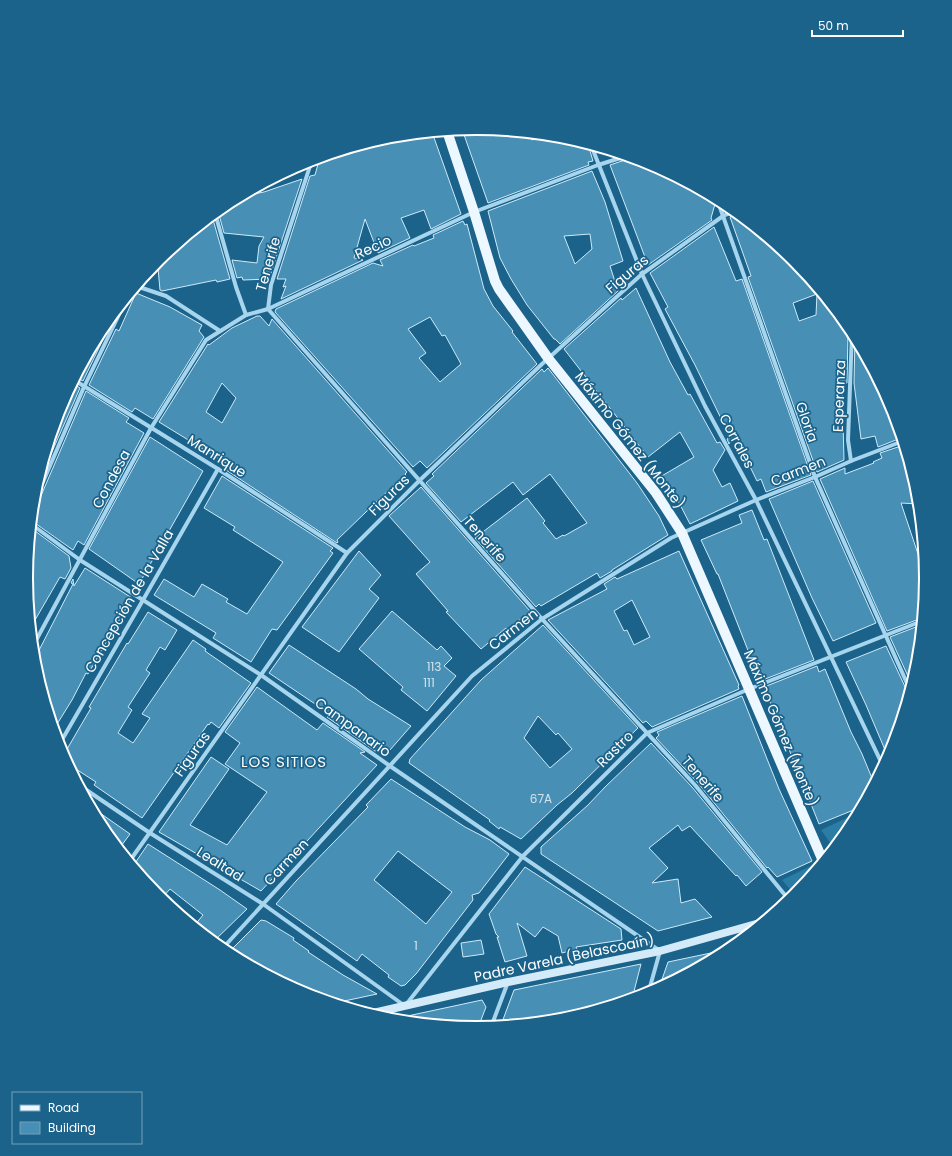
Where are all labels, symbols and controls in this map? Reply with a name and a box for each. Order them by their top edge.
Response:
scale bar [812,12,903,38]
text: 50 m [818,17,849,34]
street label: Recio [352,230,395,264]
street label: Tenerife [251,234,285,294]
street label: Figuras [601,250,653,298]
street label: Esperanza [828,360,850,432]
street label: Máximo Gómez (Monte) [570,368,690,512]
street label: Gloria [791,399,823,445]
street label: Corrales [714,410,760,472]
street label: Manrique [184,430,251,482]
street label: Condesa [87,446,135,512]
street label: Carmen [768,451,828,491]
street label: Figuras [364,470,414,520]
street label: Tenerife [459,512,511,567]
street label: Concepción de la Valla [80,526,178,676]
street label: Carmen [484,603,542,655]
street label: Máximo Gómez (Monte) [739,647,823,809]
house number: 113 [427,658,441,675]
house number: 111 [423,674,435,691]
street label: Campanario [311,693,395,761]
street label: Rastro [592,726,638,772]
street label: Figuras [169,727,215,781]
district label: LOS SITIOS [241,751,327,772]
street label: Tenerife [677,751,729,807]
house number: 67A [530,790,552,807]
street label: Carmen [259,834,313,890]
street label: Lealtad [193,842,247,886]
street label: Padre Varela (Belascoaín) [472,929,656,987]
house number: 1 [414,937,418,954]
legend [12,1092,142,1144]
text: Road [48,1099,79,1116]
text: Building [48,1119,96,1136]

